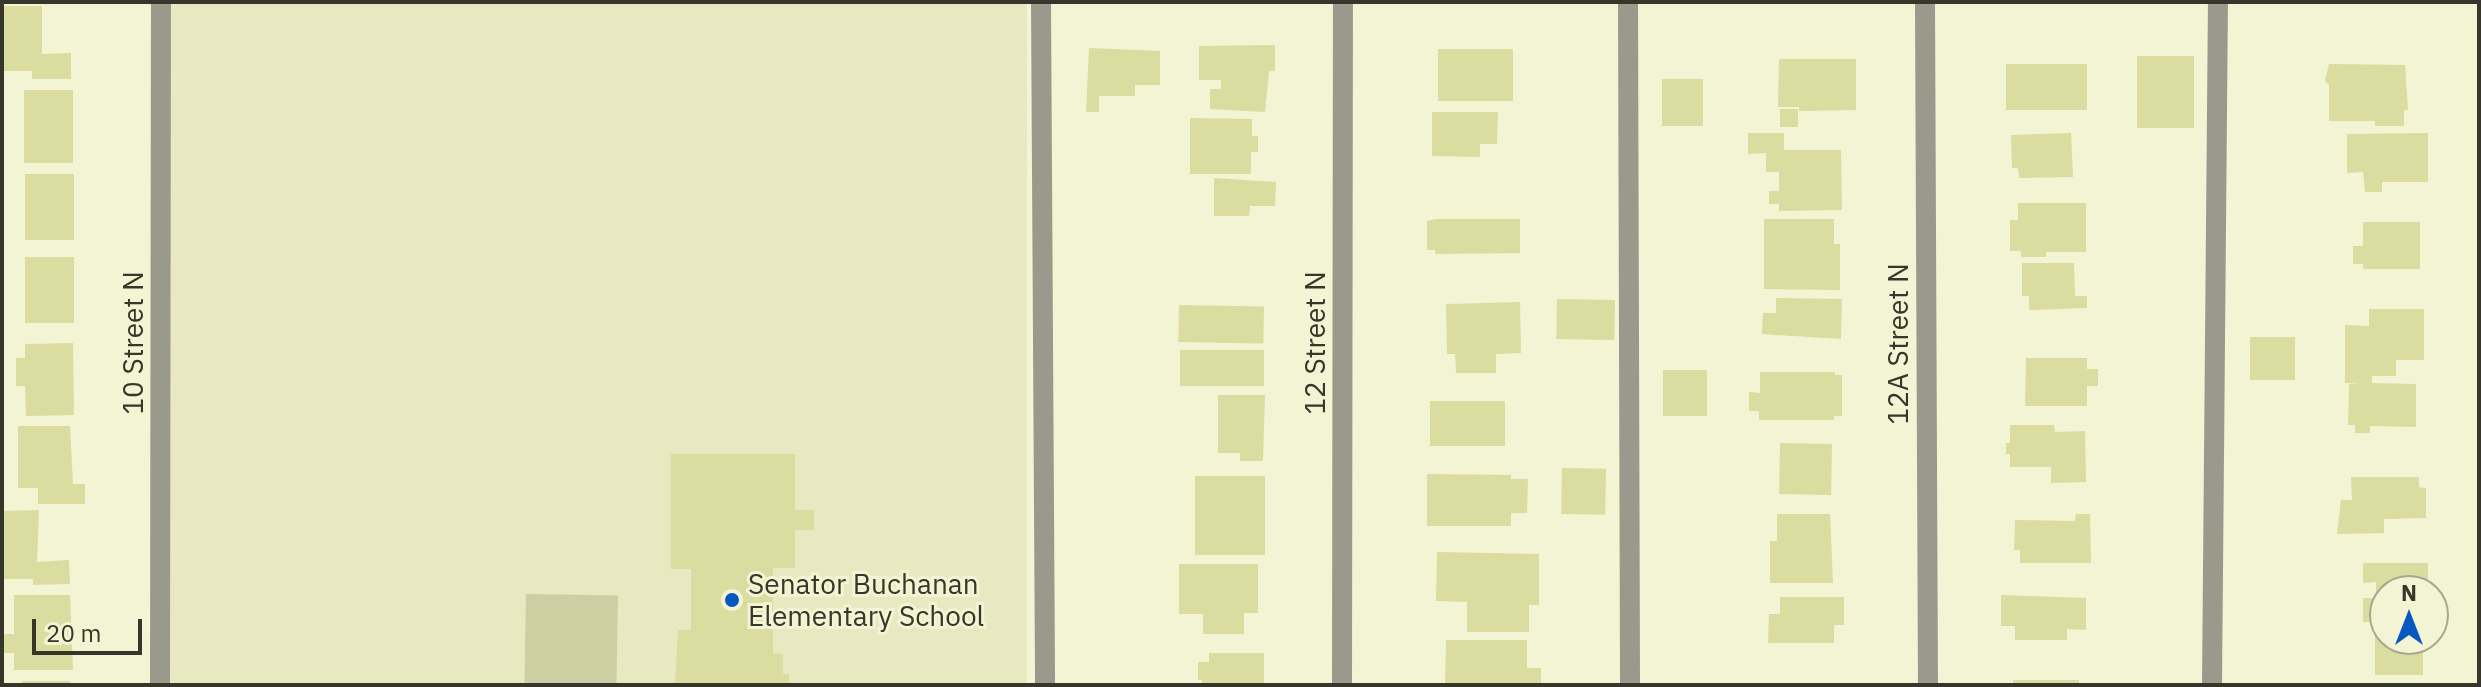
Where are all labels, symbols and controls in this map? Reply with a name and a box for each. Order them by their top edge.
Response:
street label: 12A Street N [1881,263,1915,425]
street label: 10 Street N [116,271,150,415]
street label: 12 Street N [1298,271,1332,415]
place label: Senator Buchanan Elementary School [748,567,984,633]
north arrow [2369,575,2449,655]
text: N [2401,578,2417,607]
marker: Senator Buchanan Elementary School [723,591,741,609]
scale bar [36,603,146,653]
text: 20 m [46,617,101,649]

